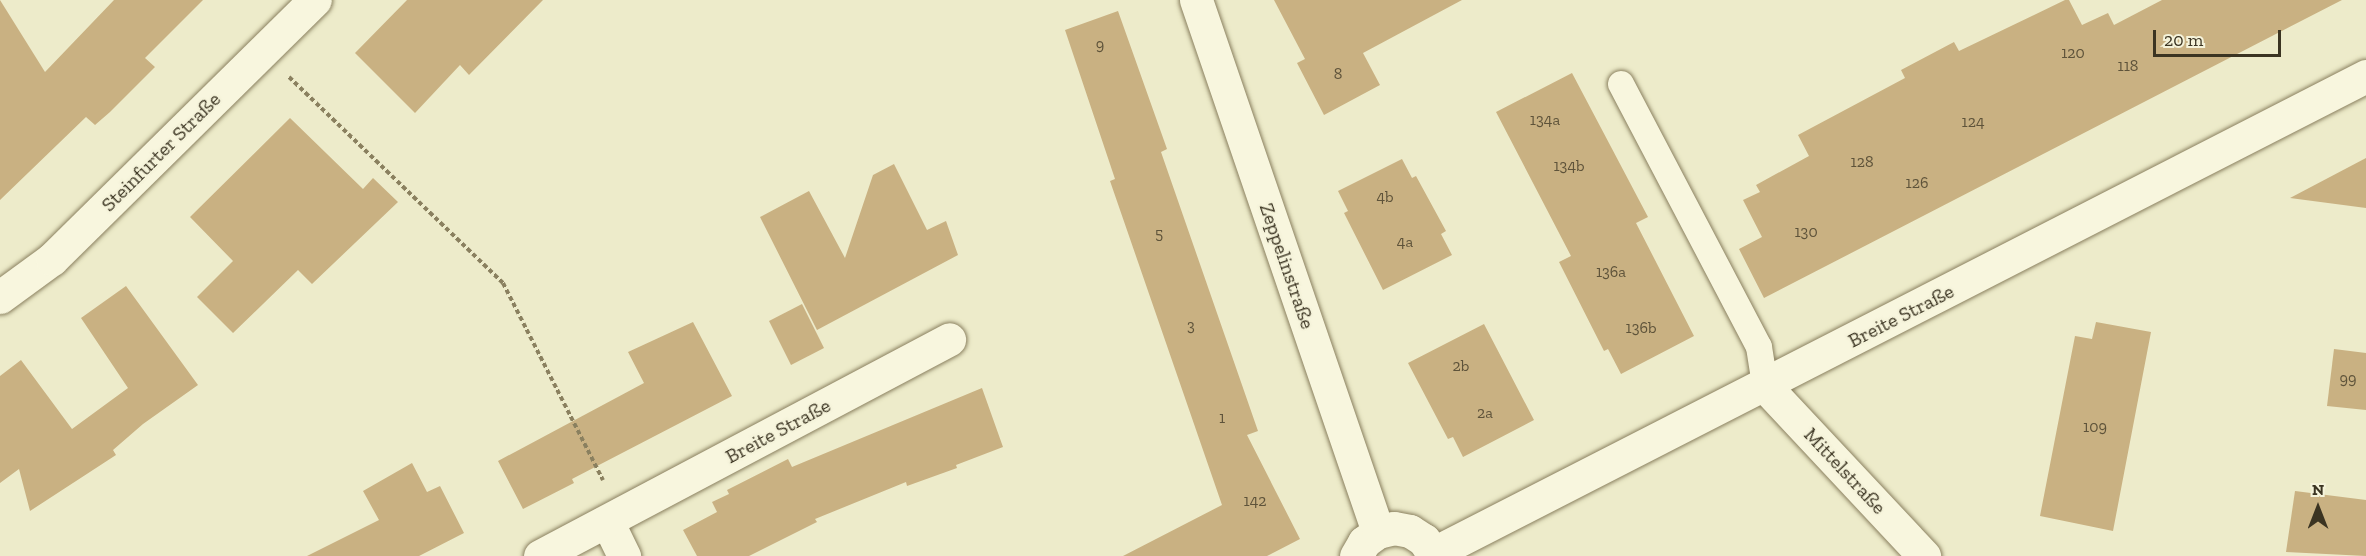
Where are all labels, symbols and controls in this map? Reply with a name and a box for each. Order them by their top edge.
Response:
scale bar [2156,18,2284,56]
text: 20 m [2164,29,2203,51]
house number: 9 [1096,35,1104,55]
house number: 120 [2061,43,2085,63]
house number: 118 [2118,56,2138,76]
house number: 8 [1334,64,1342,84]
street label: Steinfurter Straße [96,87,226,217]
house number: 134a [1530,110,1560,130]
house number: 124 [1961,112,1985,132]
house number: 128 [1850,152,1874,172]
house number: 134b [1553,156,1585,176]
house number: 126 [1906,173,1928,193]
house number: 4b [1376,187,1394,207]
street label: Zeppelinstraße [1254,200,1320,332]
house number: 130 [1794,222,1818,242]
house number: 5 [1155,224,1163,244]
house number: 4a [1397,232,1413,252]
house number: 136a [1596,262,1626,282]
street label: Breite Straße [1844,279,1958,353]
house number: 3 [1187,316,1195,336]
house number: 136b [1625,318,1657,338]
house number: 2b [1453,356,1469,376]
house number: 99 [2340,369,2356,389]
street label: Breite Straße [721,393,835,469]
house number: 2a [1477,403,1493,423]
house number: 1 [1219,408,1225,428]
house number: 109 [2083,417,2107,437]
street label: Mittelstraße [1799,423,1891,519]
north arrow [2288,478,2348,538]
text: N [2312,480,2324,499]
house number: 142 [1243,491,1267,511]

